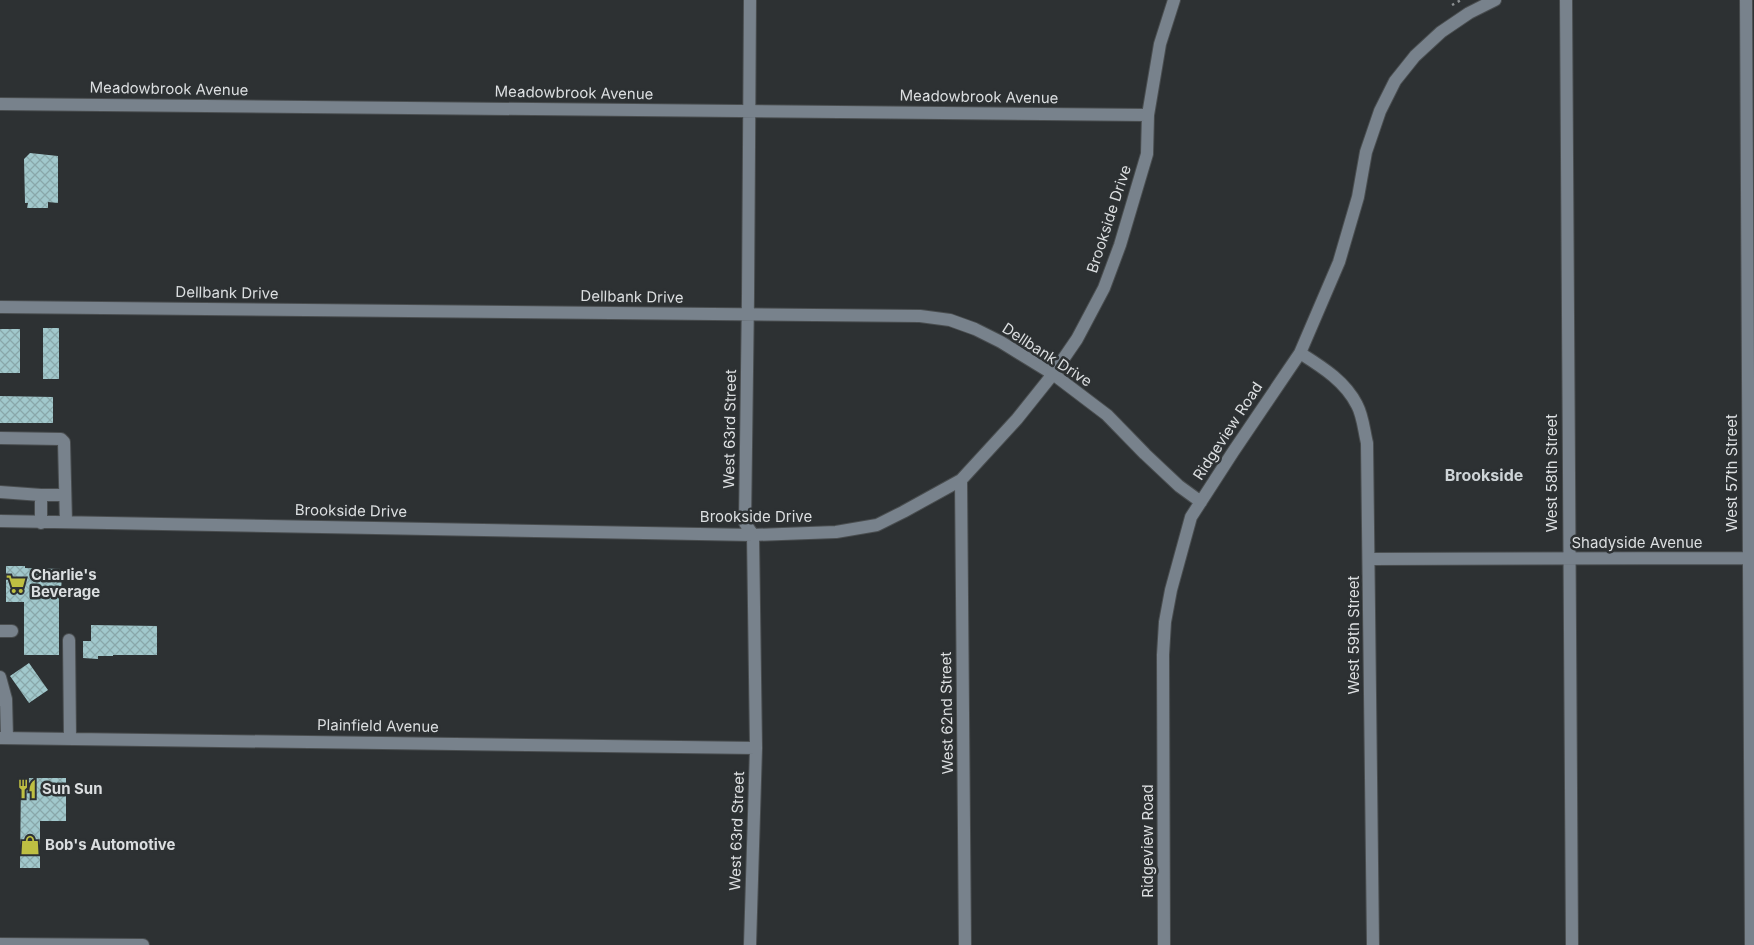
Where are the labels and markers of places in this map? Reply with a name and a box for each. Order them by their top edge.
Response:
place label: Charlie's Beverage [31,565,100,601]
supermarket icon: Charlie's Beverage [5,573,27,595]
restaurant icon: Sun Sun [16,778,38,800]
place label: Sun Sun [42,779,103,798]
shop icon: Bob's Automotive [19,834,41,856]
place label: Bob's Automotive [45,835,175,854]

